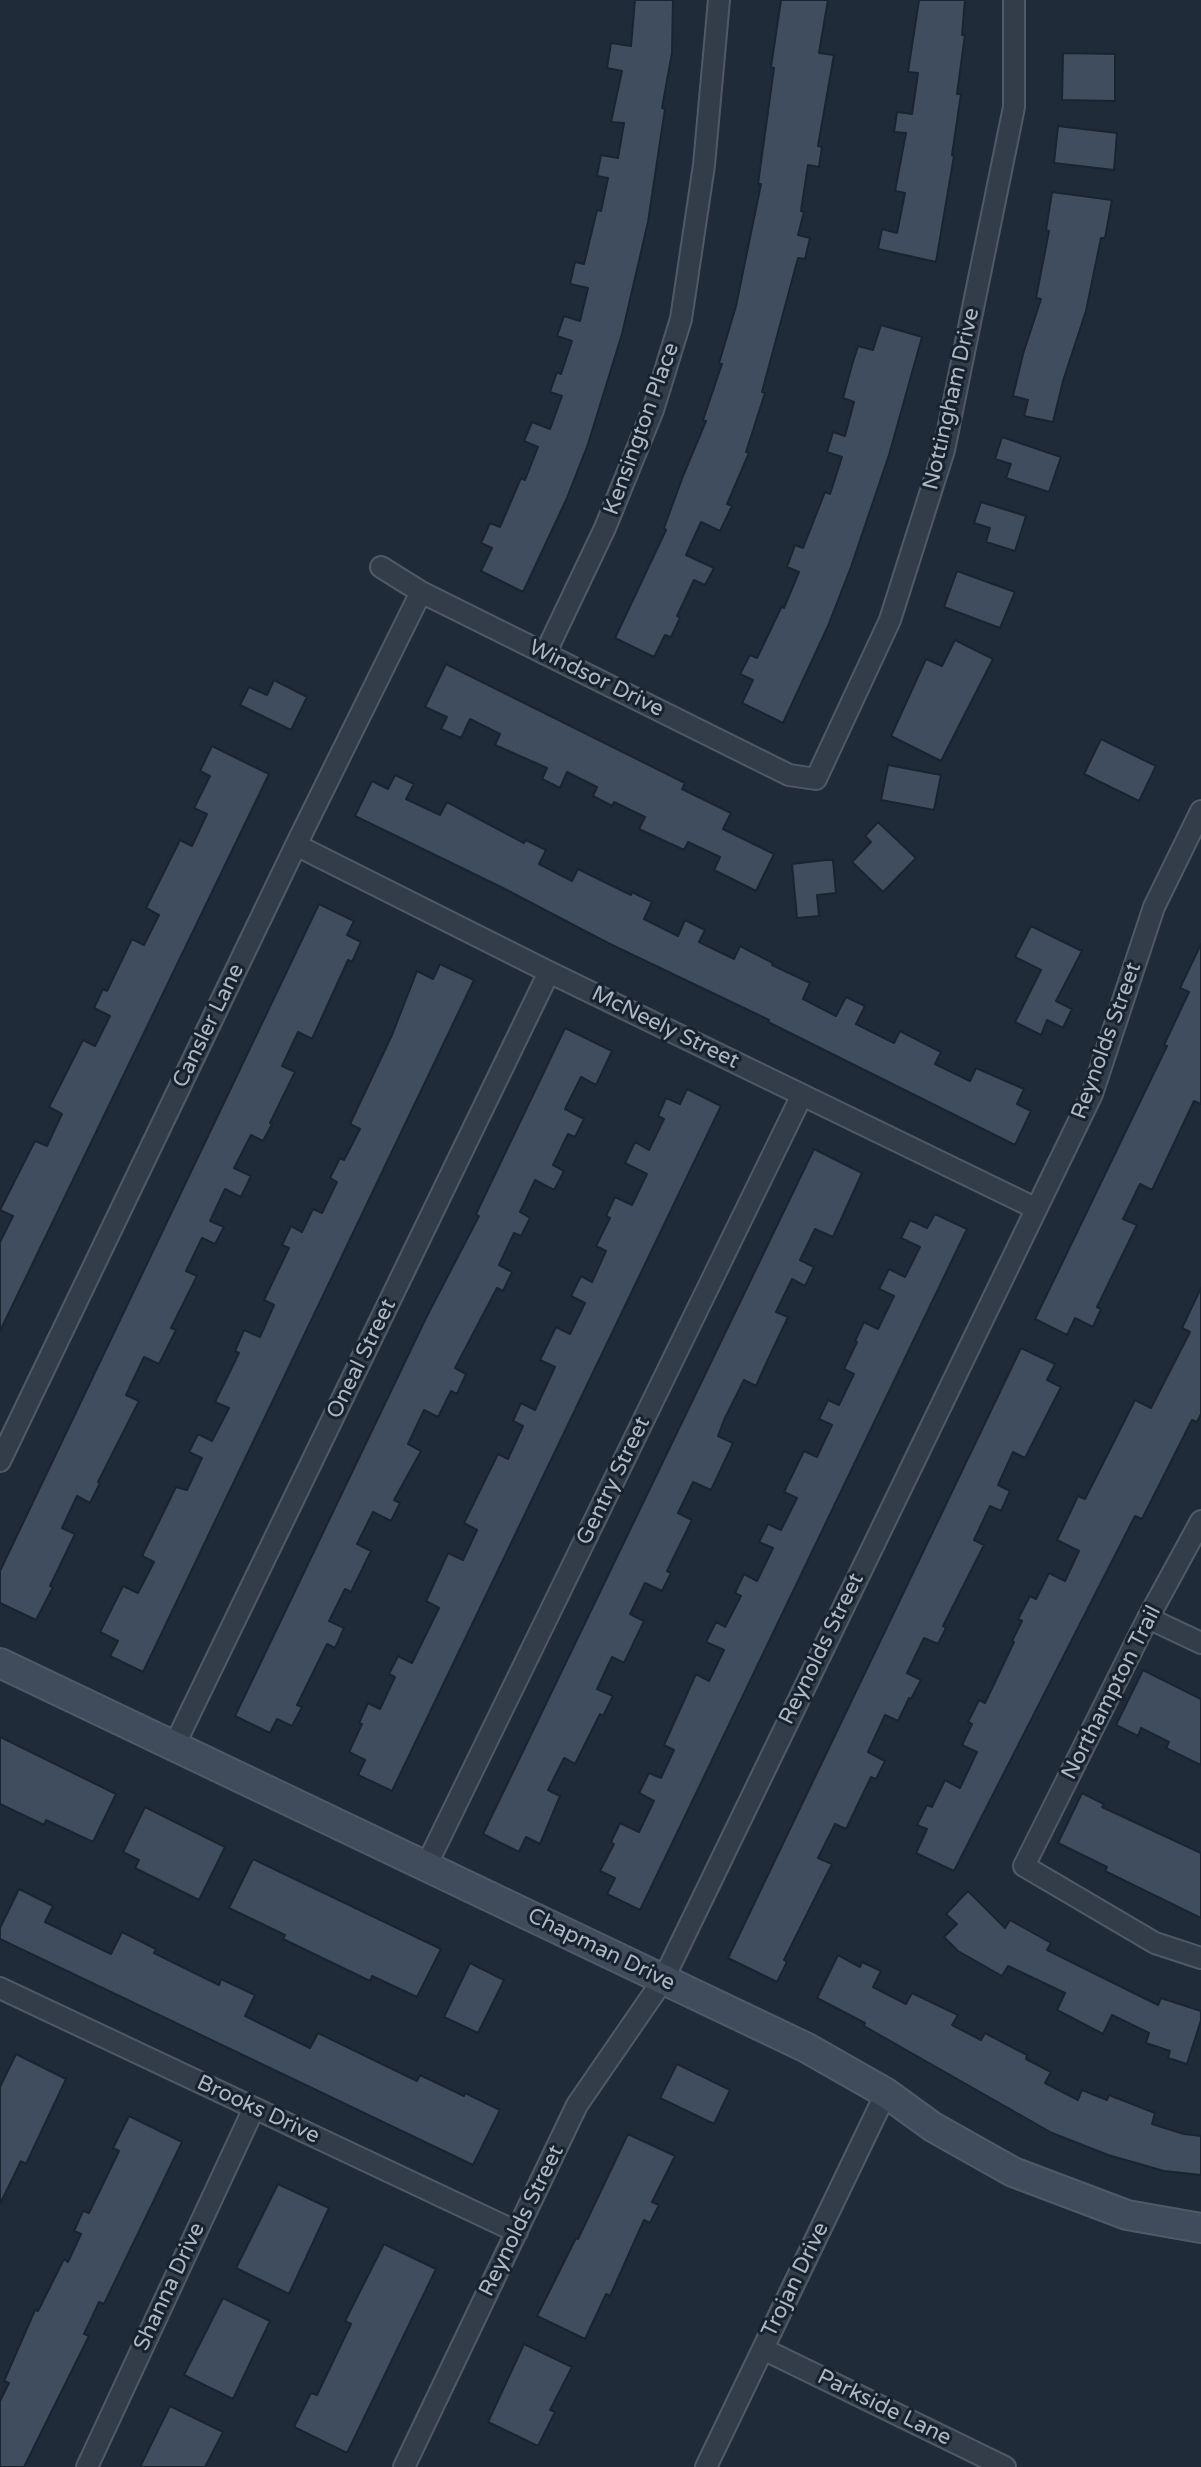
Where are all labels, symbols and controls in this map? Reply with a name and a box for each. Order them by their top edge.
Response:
street label: Nottingham Drive [918,305,986,493]
street label: Kensington Place [599,339,685,519]
street label: Windsor Drive [524,635,668,723]
street label: Reynolds Street [1066,959,1148,1123]
street label: Cansler Lane [168,960,250,1092]
street label: McNeely Street [587,981,743,1075]
street label: Oneal Street [322,1295,402,1423]
street label: Gentry Street [572,1413,656,1549]
street label: Reynolds Street [774,1569,870,1729]
street label: Northampton Trail [1057,1602,1167,1784]
street label: Chapman Drive [523,1903,679,1997]
street label: Brooks Drive [192,2070,324,2150]
street label: Reynolds Street [474,2141,570,2301]
street label: Trojan Drive [757,2218,835,2342]
street label: Shanna Drive [129,2219,211,2355]
street label: Parkside Lane [813,2364,955,2452]

